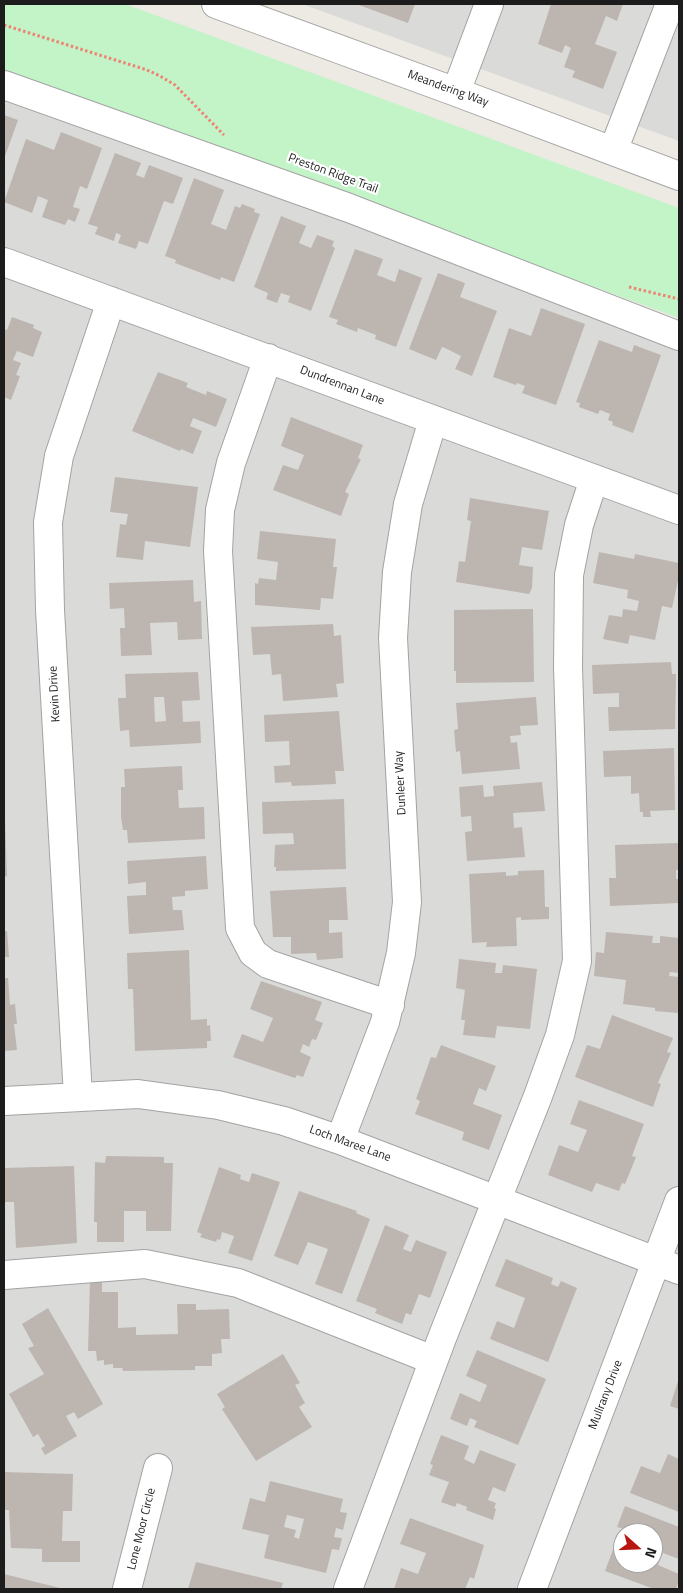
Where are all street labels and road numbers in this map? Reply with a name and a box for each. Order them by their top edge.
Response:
street label: Meandering Way [406,68,490,110]
street label: Preston Ridge Trail [286,151,380,197]
street label: Dundrennan Lane [298,363,386,409]
street label: Kevin Drive [46,665,64,723]
street label: Dunleer Way [392,750,410,816]
street label: Loch Maree Lane [307,1123,393,1165]
street label: Mullrany Drive [586,1358,626,1432]
street label: Lone Moor Circle [125,1487,159,1571]

